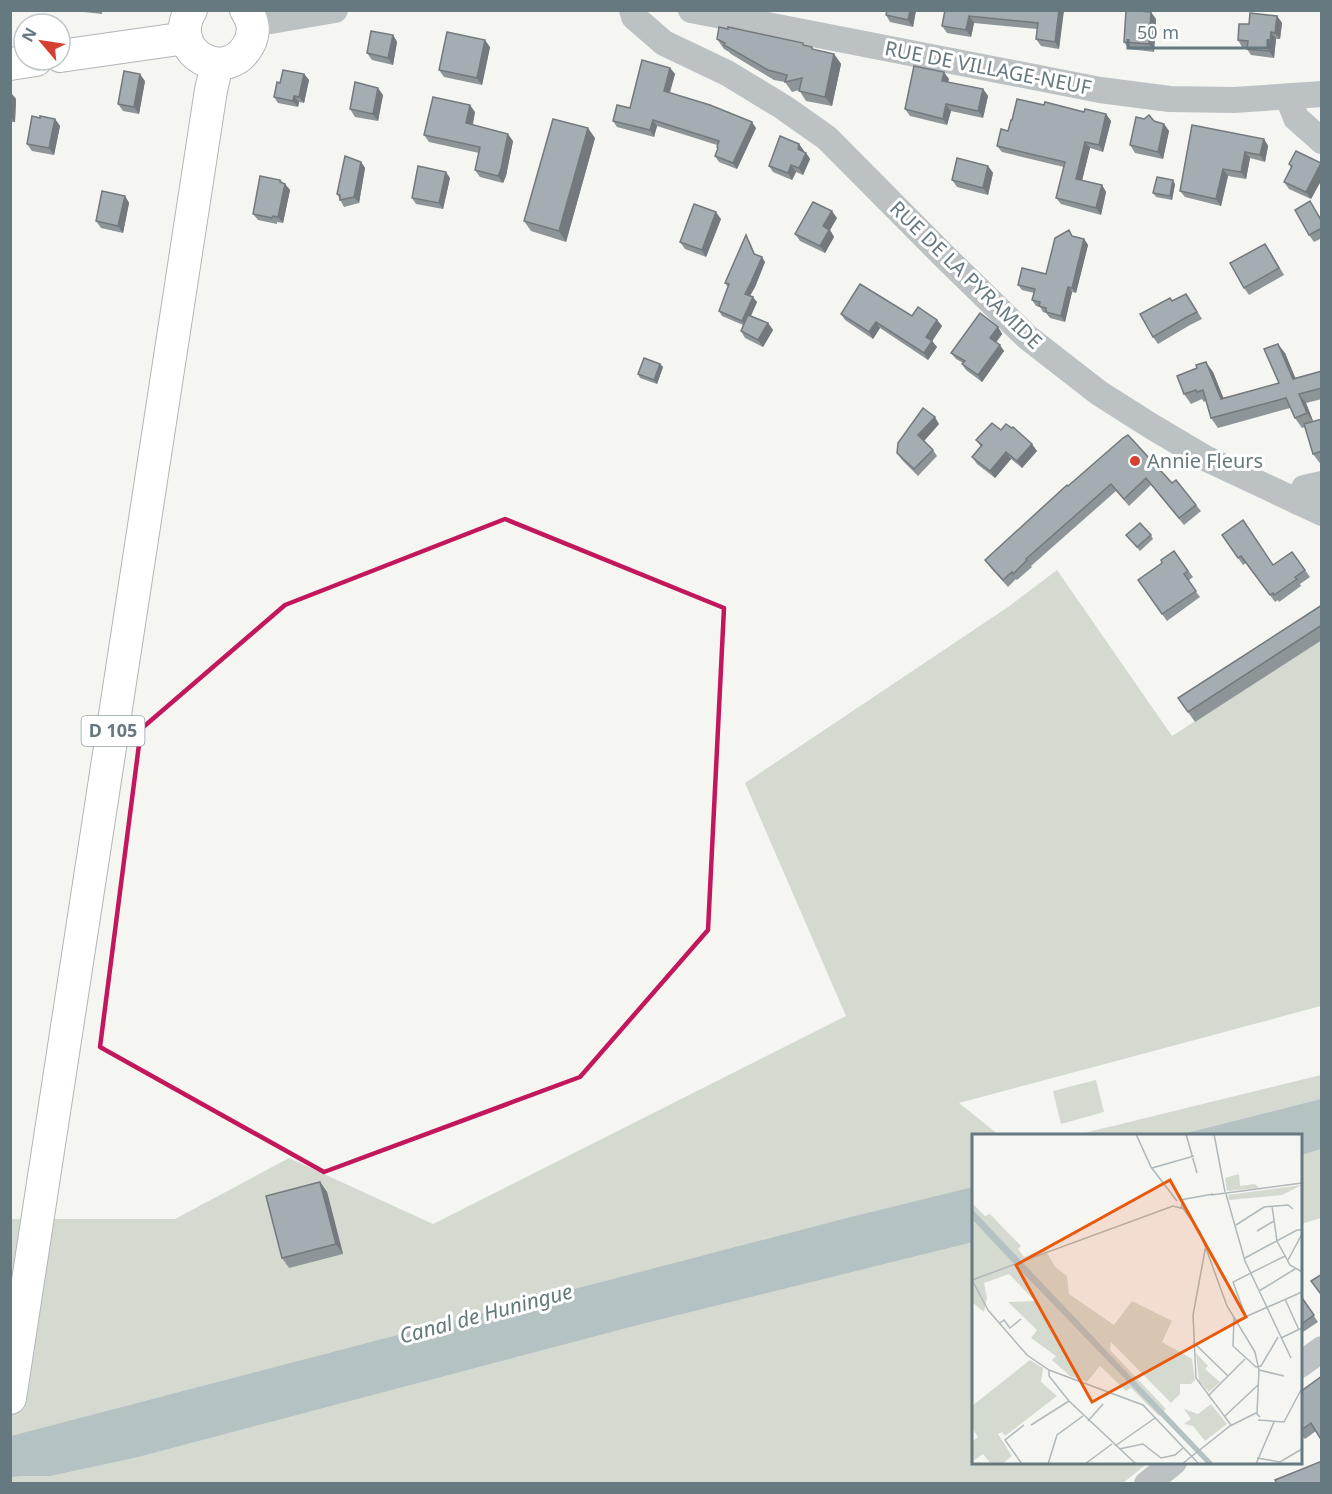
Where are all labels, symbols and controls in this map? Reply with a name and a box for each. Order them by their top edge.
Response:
north arrow [12,12,72,72]
scale bar [1128,12,1268,50]
text: 50 m [1137,20,1179,44]
text: N [16,24,42,46]
street label: RUE DE VILLAGE-NEUF [883,34,1094,101]
street label: RUE DE LA PYRAMIDE [884,195,1048,355]
place label: Annie Fleurs [1147,447,1263,474]
marker: Annie Fleurs [1128,454,1142,468]
road number: D 105 [82,716,144,746]
inset map [972,1134,1302,1464]
water label: Canal de Huningue [396,1276,575,1350]

